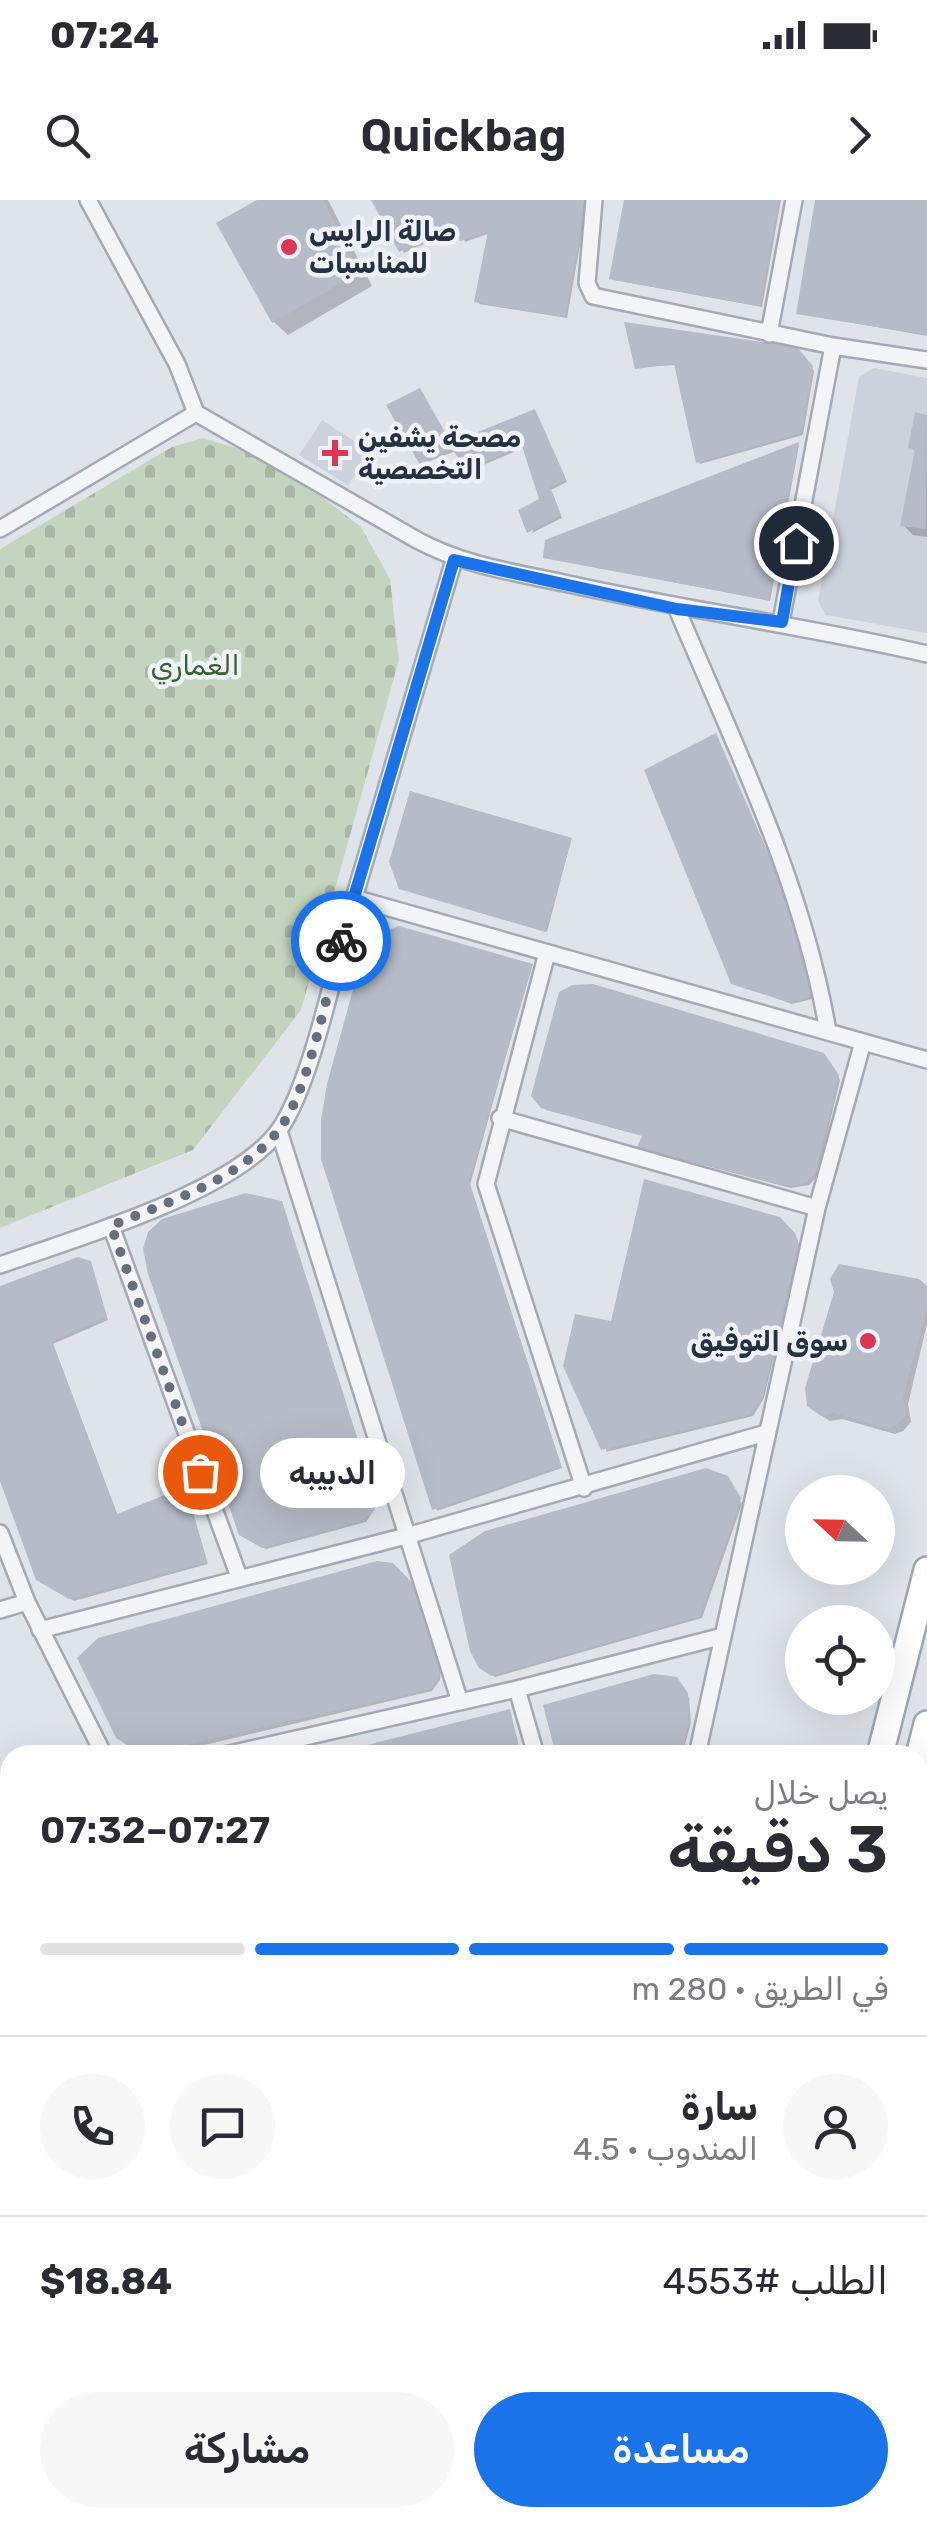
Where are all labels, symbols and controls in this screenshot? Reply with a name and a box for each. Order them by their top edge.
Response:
text: 07:24 [50,12,159,58]
icon: search [40,108,95,163]
icon: forward [832,108,887,163]
text: Quickbag [360,109,567,162]
place label: صالة الرايس للمناسبات [309,215,456,280]
marker: صالة الرايس للمناسبات [278,236,300,258]
place label: مصحة يشفين التخصصية [358,421,521,486]
marker: مصحة يشفين التخصصية [322,440,348,466]
pin [754,501,839,586]
icon: home [769,516,824,571]
park label: الغماري [150,649,240,685]
courier [291,891,391,991]
icon: bike [314,914,369,969]
place label: سوق التوفيق [690,1325,848,1358]
marker: سوق التوفيق [857,1330,879,1352]
pin [158,1430,243,1515]
callout: الدبيبه [260,1437,405,1507]
icon: bag [173,1445,228,1500]
text: الدبيبه [289,1454,376,1492]
north arrow [785,1475,895,1585]
map controls [785,1475,895,1715]
button: locate [785,1605,895,1715]
text: يصل خلال [754,1774,888,1812]
text: 07:27–07:32 [40,1807,270,1853]
text: 3 دقيقة [667,1811,888,1888]
text: في الطريق · 280 m [632,1970,888,2008]
button: phone [40,2074,145,2179]
button: chat [170,2074,275,2179]
button: person [783,2074,888,2179]
text: سارة [681,2084,758,2130]
text: المندوب · 4.5 [573,2130,758,2168]
text: $18.84 [40,2258,172,2304]
text: الطلب #4553 [662,2258,888,2304]
button: مشاركة [40,2392,454,2507]
button: مساعدة [474,2392,888,2507]

